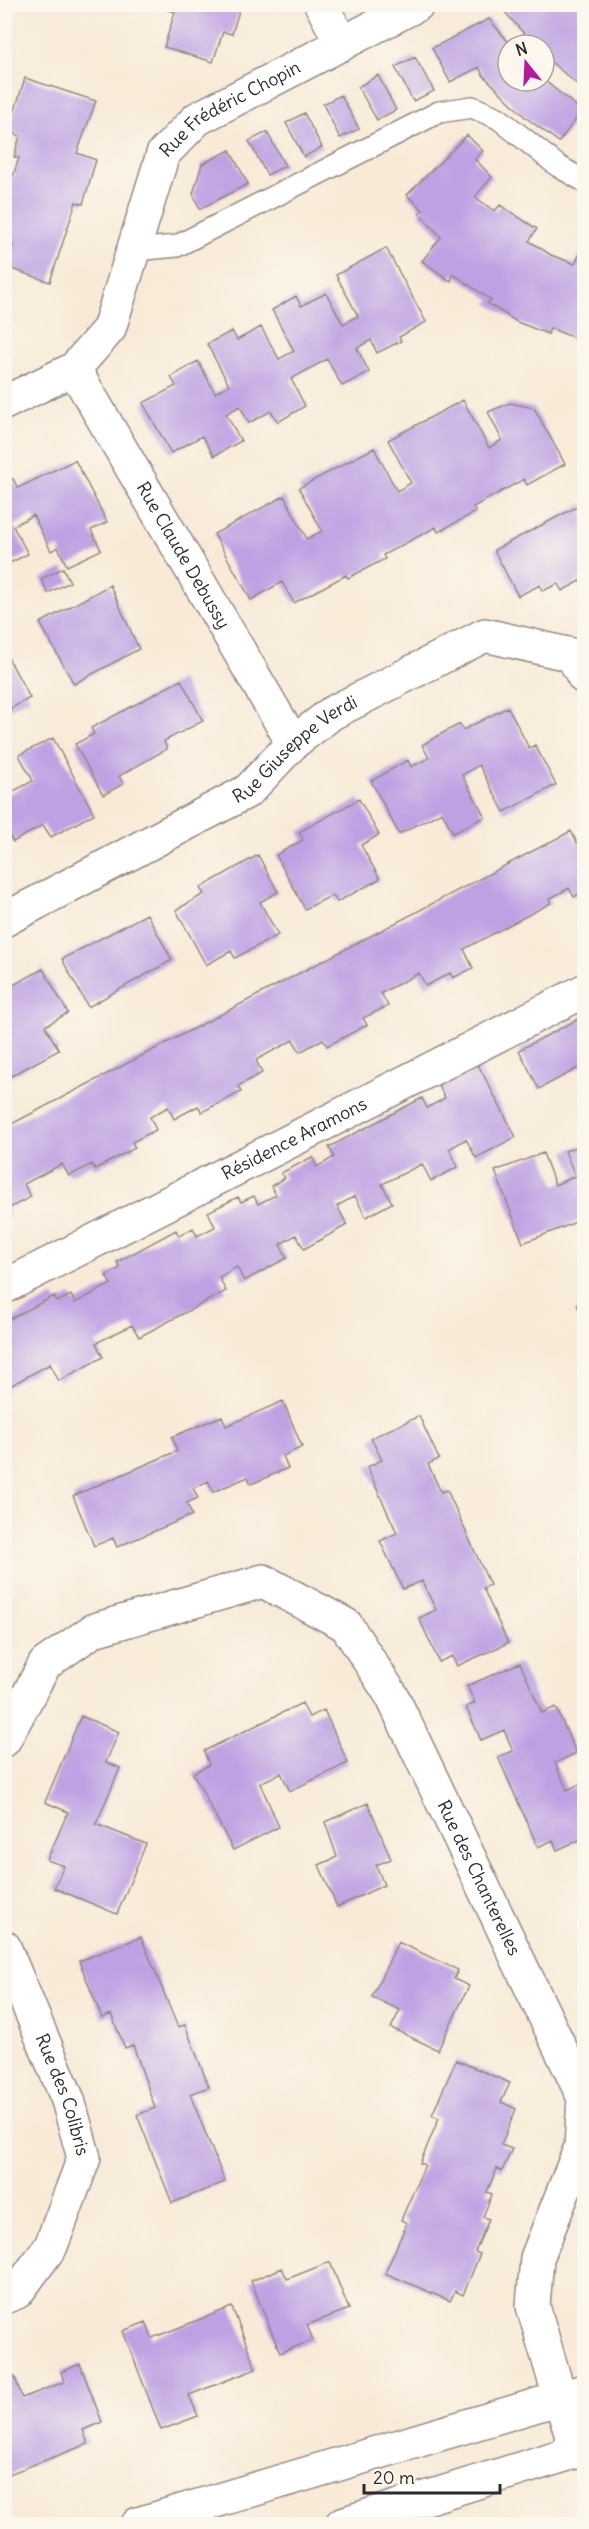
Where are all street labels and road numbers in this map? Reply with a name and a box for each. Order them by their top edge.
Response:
street label: Rue Frédéric Chopin [154,55,304,162]
street label: Rue Claude Debussy [132,478,236,633]
street label: Rue Giuseppe Verdi [228,690,361,808]
street label: Résidence Aramons [218,1092,371,1185]
street label: Rue des Chanterelles [432,1796,526,1959]
street label: Rue des Colibris [31,2030,95,2158]

